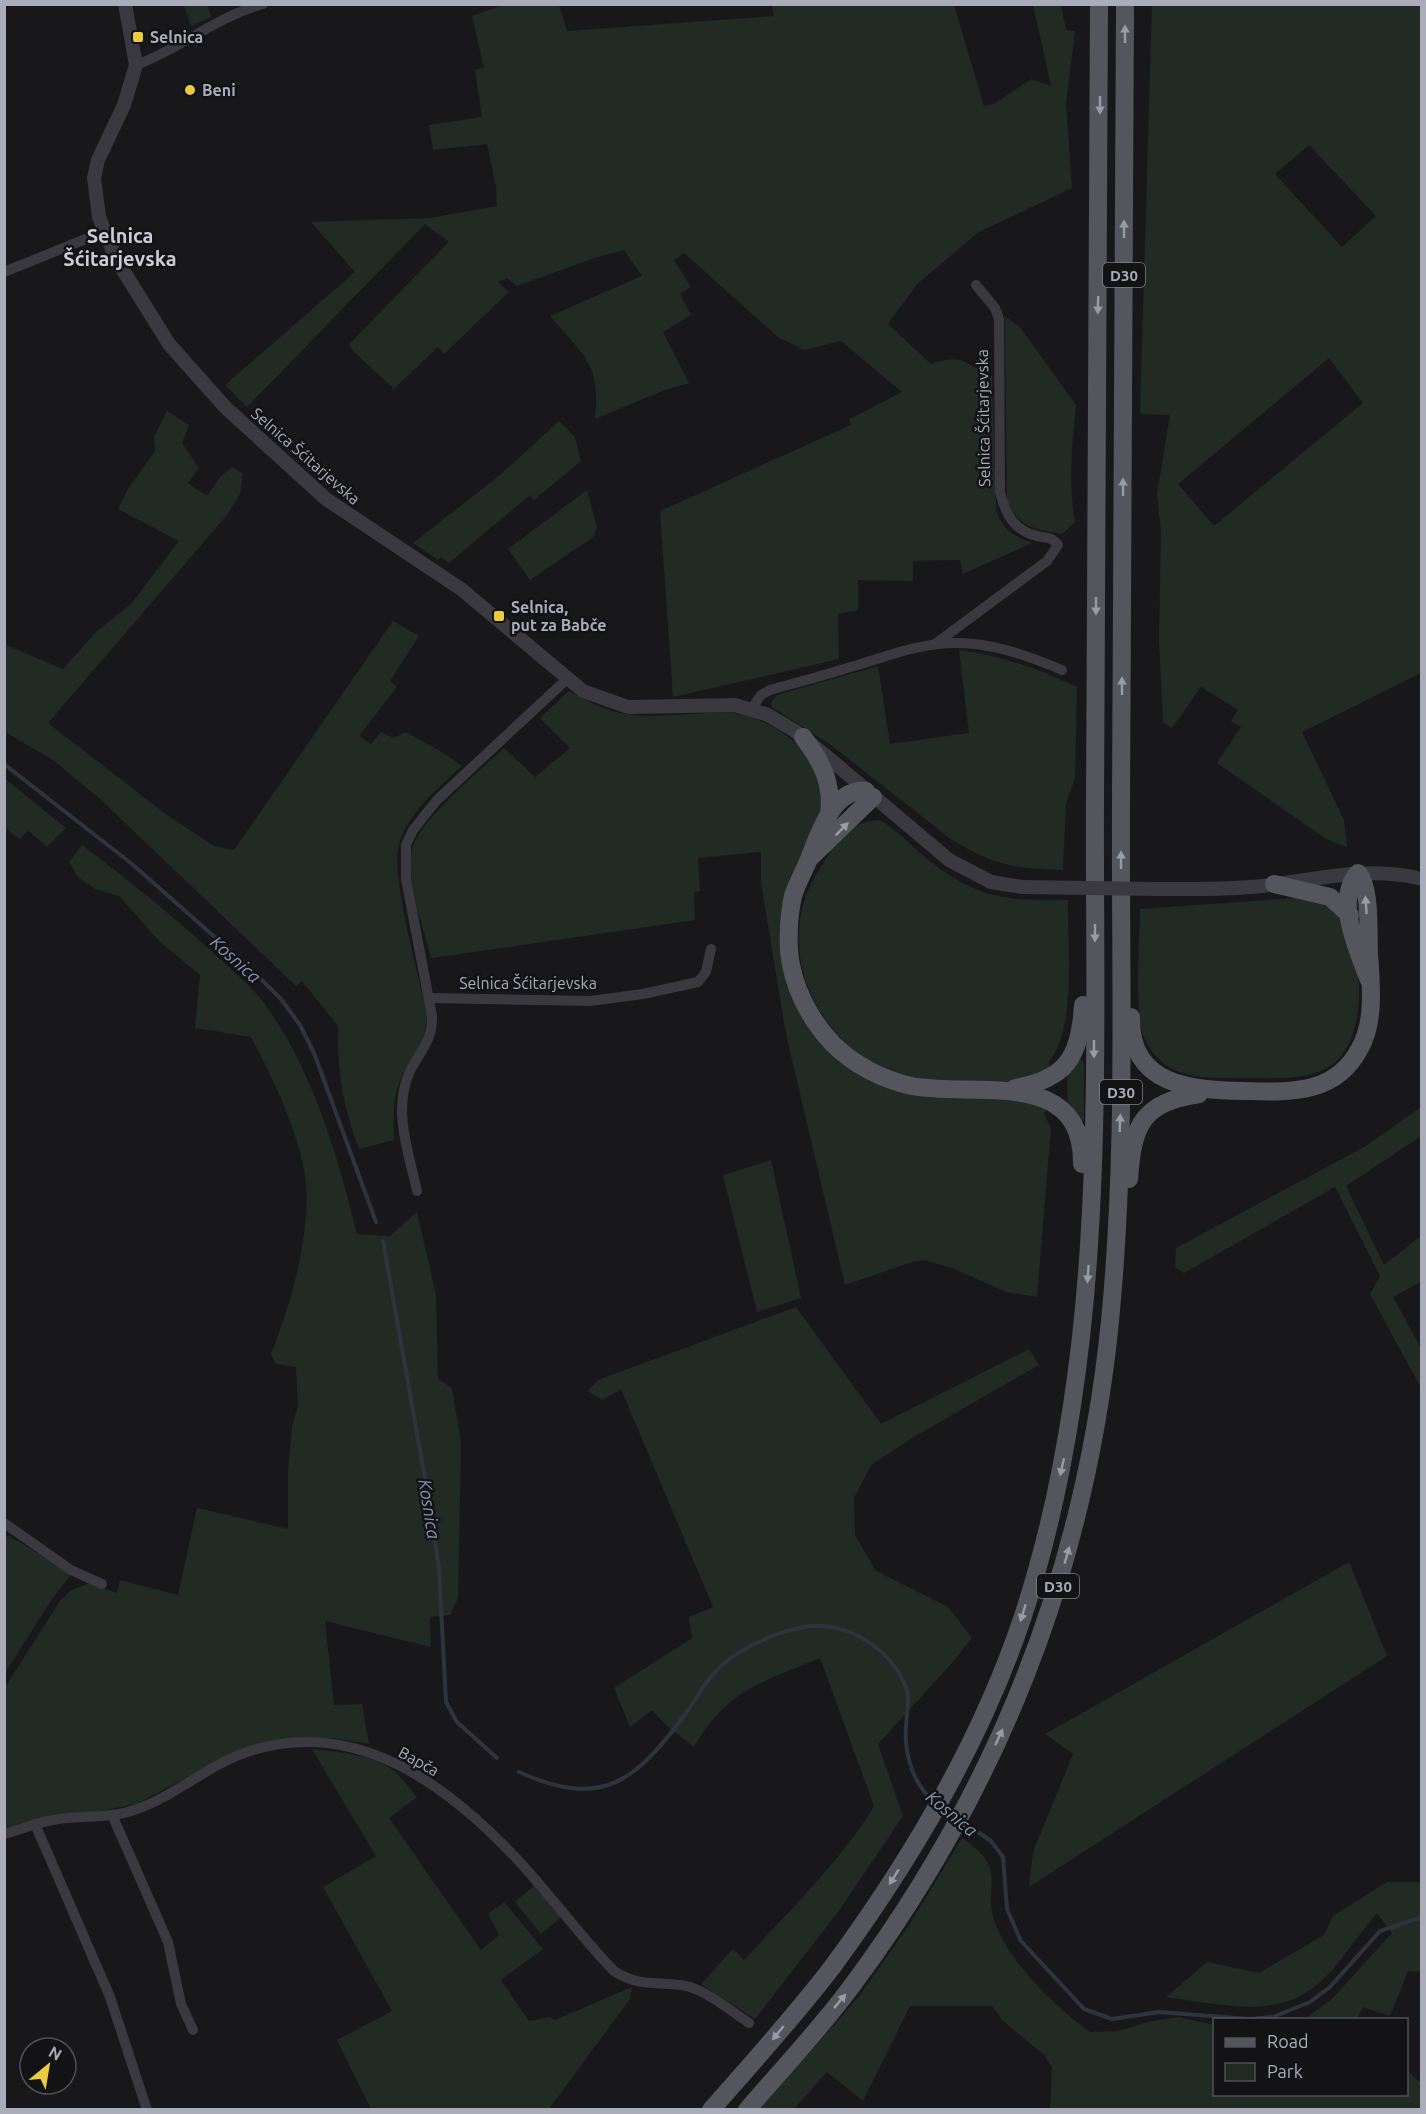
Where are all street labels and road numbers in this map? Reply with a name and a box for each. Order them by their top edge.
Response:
road number: D30 [1103,263,1145,287]
street label: Selnica Šćitarjevska [972,349,993,487]
street label: Selnica Šćitarjevska [248,403,365,508]
street label: Selnica Šćitarjevska [459,973,597,992]
road number: D30 [1100,1080,1142,1104]
road number: D30 [1037,1574,1079,1598]
street label: Bapča [396,1743,442,1779]

